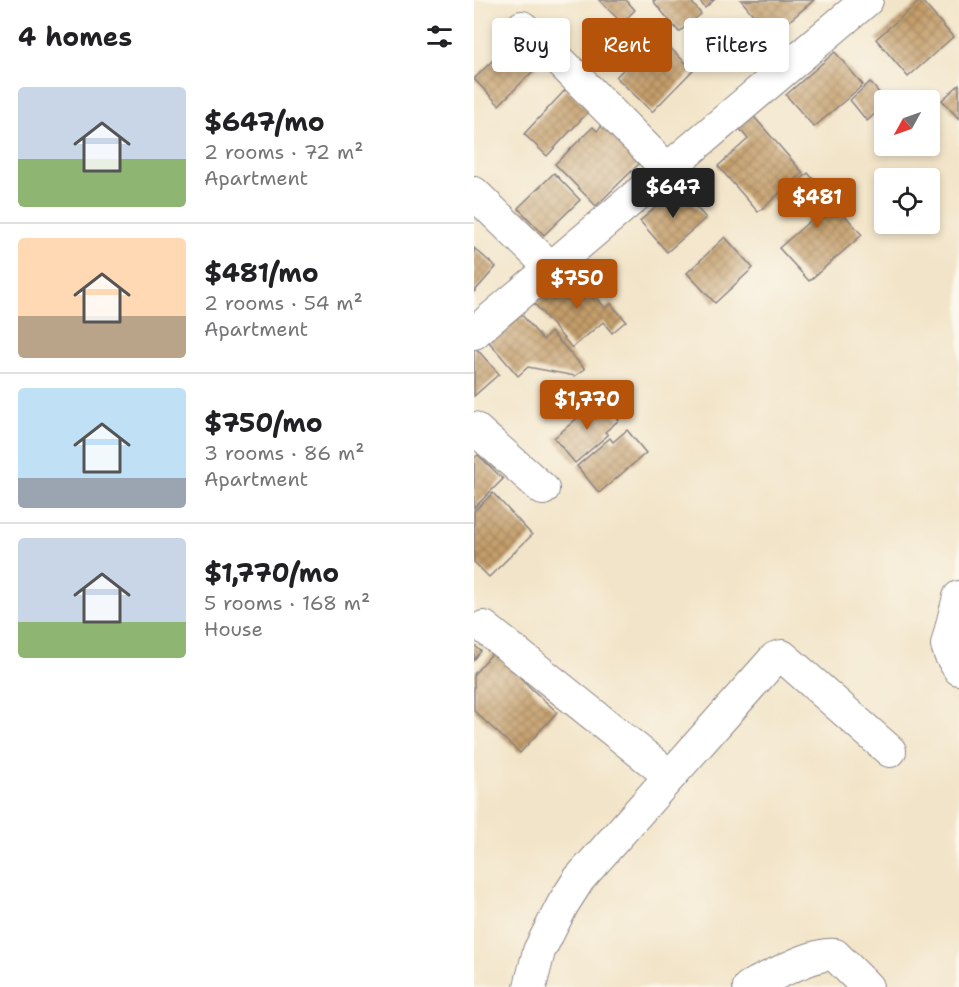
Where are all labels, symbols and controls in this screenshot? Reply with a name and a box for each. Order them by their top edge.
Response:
chip: Buy [492,18,570,72]
chip: Rent [582,18,672,72]
chip: Filters [684,18,789,72]
text: 4 homes [18,19,132,54]
icon: filters [423,20,456,53]
north arrow [874,90,940,156]
map controls [874,90,940,234]
text: $647/mo [204,104,325,139]
icon: home [66,111,138,183]
text: 2 rooms · 72 m² [204,139,363,165]
text: Apartment [204,165,308,191]
pin: $647 [637,168,709,219]
button: locate [874,168,940,234]
text: $647 [646,174,700,200]
pin: $481 [781,178,853,229]
text: $481 [792,184,842,210]
text: $481/mo [204,255,319,290]
pin: $750 [541,259,613,310]
icon: home [66,262,138,334]
text: $750 [550,265,604,291]
text: 2 rooms · 54 m² [204,290,363,316]
text: Apartment [204,316,308,342]
pin: $1,770 [538,380,636,431]
text: $1,770 [554,386,620,412]
text: $750/mo [204,405,323,440]
icon: home [66,412,138,484]
text: 3 rooms · 86 m² [204,440,364,466]
text: Apartment [204,466,308,492]
text: $1,770/mo [204,555,339,590]
icon: home [66,562,138,634]
text: 5 rooms · 168 m² [204,590,370,616]
text: House [204,616,263,642]

